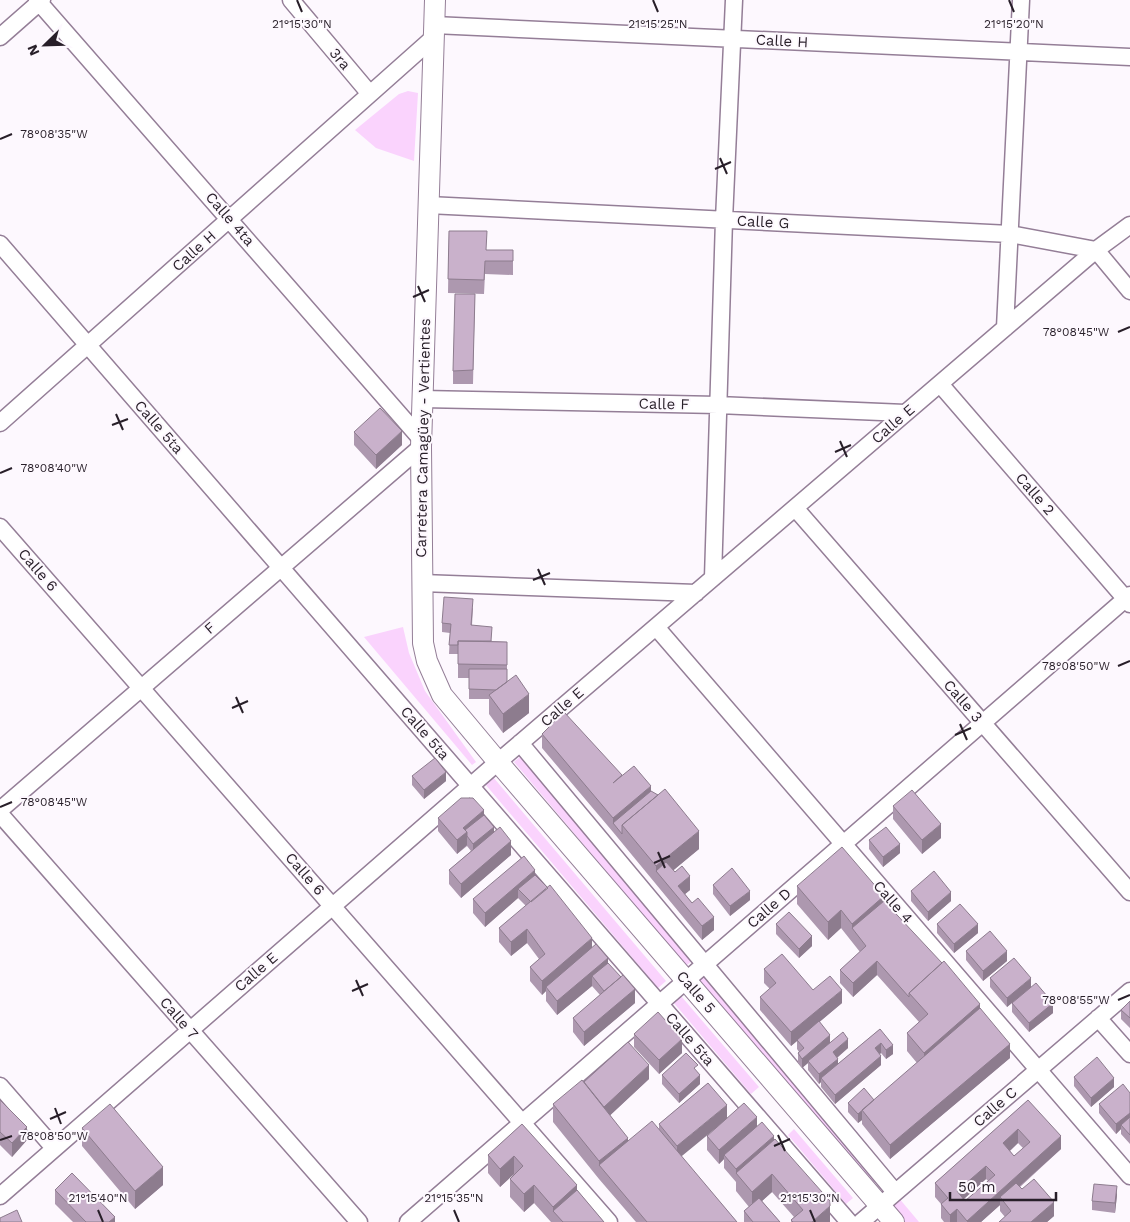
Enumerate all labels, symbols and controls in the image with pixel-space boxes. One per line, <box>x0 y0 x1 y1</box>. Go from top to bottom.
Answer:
text: 21°15'30"N <box>272 17 332 31</box>
text: 21°15'25"N <box>628 17 688 31</box>
text: 21°15'20"N <box>984 17 1044 31</box>
north arrow <box>20 20 70 70</box>
street label: Calle H <box>755 31 809 51</box>
text: N <box>24 42 42 58</box>
street label: 3ra <box>326 44 355 74</box>
text: 78°08'35"W <box>20 127 88 141</box>
street label: Calle 4ta <box>202 188 259 250</box>
street label: Calle G <box>736 212 790 232</box>
street label: Calle H <box>168 227 220 275</box>
street label: Carretera Camagüey - Vertientes <box>412 318 434 558</box>
text: 78°08'45"W <box>1043 325 1110 339</box>
street label: Calle F <box>638 395 690 413</box>
street label: Calle 5ta <box>131 396 188 458</box>
street label: Calle E <box>868 400 918 448</box>
text: 78°08'40"W <box>20 461 88 475</box>
street label: Calle 2 <box>1012 469 1058 519</box>
street label: Calle 6 <box>15 545 61 595</box>
street label: F <box>201 618 219 638</box>
text: 78°08'50"W <box>1042 659 1110 673</box>
street label: Calle 3 <box>940 676 986 726</box>
street label: Calle E <box>537 683 587 731</box>
street label: Calle 5ta <box>397 702 454 764</box>
text: 78°08'45"W <box>21 795 88 809</box>
street label: Calle 6 <box>282 849 328 899</box>
street label: Calle 4 <box>870 877 916 927</box>
street label: Calle D <box>743 884 795 932</box>
street label: Calle E <box>231 948 281 996</box>
street label: Calle 5 <box>673 967 719 1017</box>
street label: Calle 7 <box>156 993 202 1043</box>
text: 78°08'55"W <box>1042 993 1110 1007</box>
street label: Calle 5ta <box>662 1008 719 1070</box>
street label: Calle C <box>969 1083 1021 1131</box>
text: 78°08'50"W <box>20 1129 88 1143</box>
scale bar <box>950 1170 1056 1202</box>
text: 50 m <box>958 1178 995 1196</box>
text: 21°15'40"N <box>68 1191 128 1205</box>
text: 21°15'35"N <box>424 1191 484 1205</box>
text: 21°15'30"N <box>780 1191 840 1205</box>

